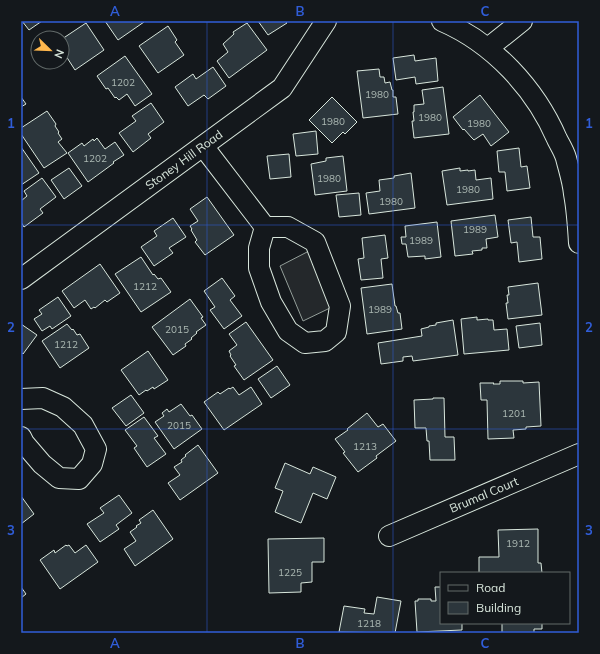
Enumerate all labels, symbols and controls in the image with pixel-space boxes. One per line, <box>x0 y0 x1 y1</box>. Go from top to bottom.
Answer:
text: A <box>110 3 120 19</box>
text: B <box>296 3 305 19</box>
text: C <box>481 3 490 19</box>
north arrow <box>30 30 70 70</box>
text: N <box>51 47 67 60</box>
house number: 1202 <box>111 76 135 89</box>
house number: 1980 <box>365 88 389 101</box>
house number: 1980 <box>418 111 442 124</box>
text: 1 <box>7 115 15 131</box>
house number: 1980 <box>321 115 345 128</box>
text: 1 <box>585 115 593 131</box>
house number: 1980 <box>467 117 491 130</box>
street label: Stoney Hill Road <box>142 127 225 193</box>
house number: 1202 <box>83 152 107 165</box>
house number: 1980 <box>317 172 341 185</box>
house number: 1980 <box>456 183 480 196</box>
house number: 1980 <box>379 195 403 208</box>
house number: 1989 <box>463 223 487 236</box>
house number: 1989 <box>409 234 433 247</box>
house number: 1212 <box>133 280 157 293</box>
house number: 1989 <box>368 303 392 316</box>
text: 2 <box>7 319 15 335</box>
text: 2 <box>585 319 593 335</box>
house number: 2015 <box>165 323 189 336</box>
house number: 1212 <box>54 338 78 351</box>
house number: 1201 <box>502 407 526 420</box>
house number: 2015 <box>167 419 191 432</box>
house number: 1213 <box>353 440 377 453</box>
street label: Brumal Court <box>447 473 521 516</box>
text: 3 <box>7 522 15 538</box>
text: 3 <box>585 522 593 538</box>
house number: 1912 <box>506 537 530 550</box>
house number: 1225 <box>278 566 302 579</box>
legend <box>440 572 570 624</box>
text: Road <box>476 580 505 595</box>
text: Building <box>476 600 521 615</box>
house number: 1218 <box>357 617 381 630</box>
text: A <box>110 635 120 651</box>
text: B <box>296 635 305 651</box>
text: C <box>481 635 490 651</box>

